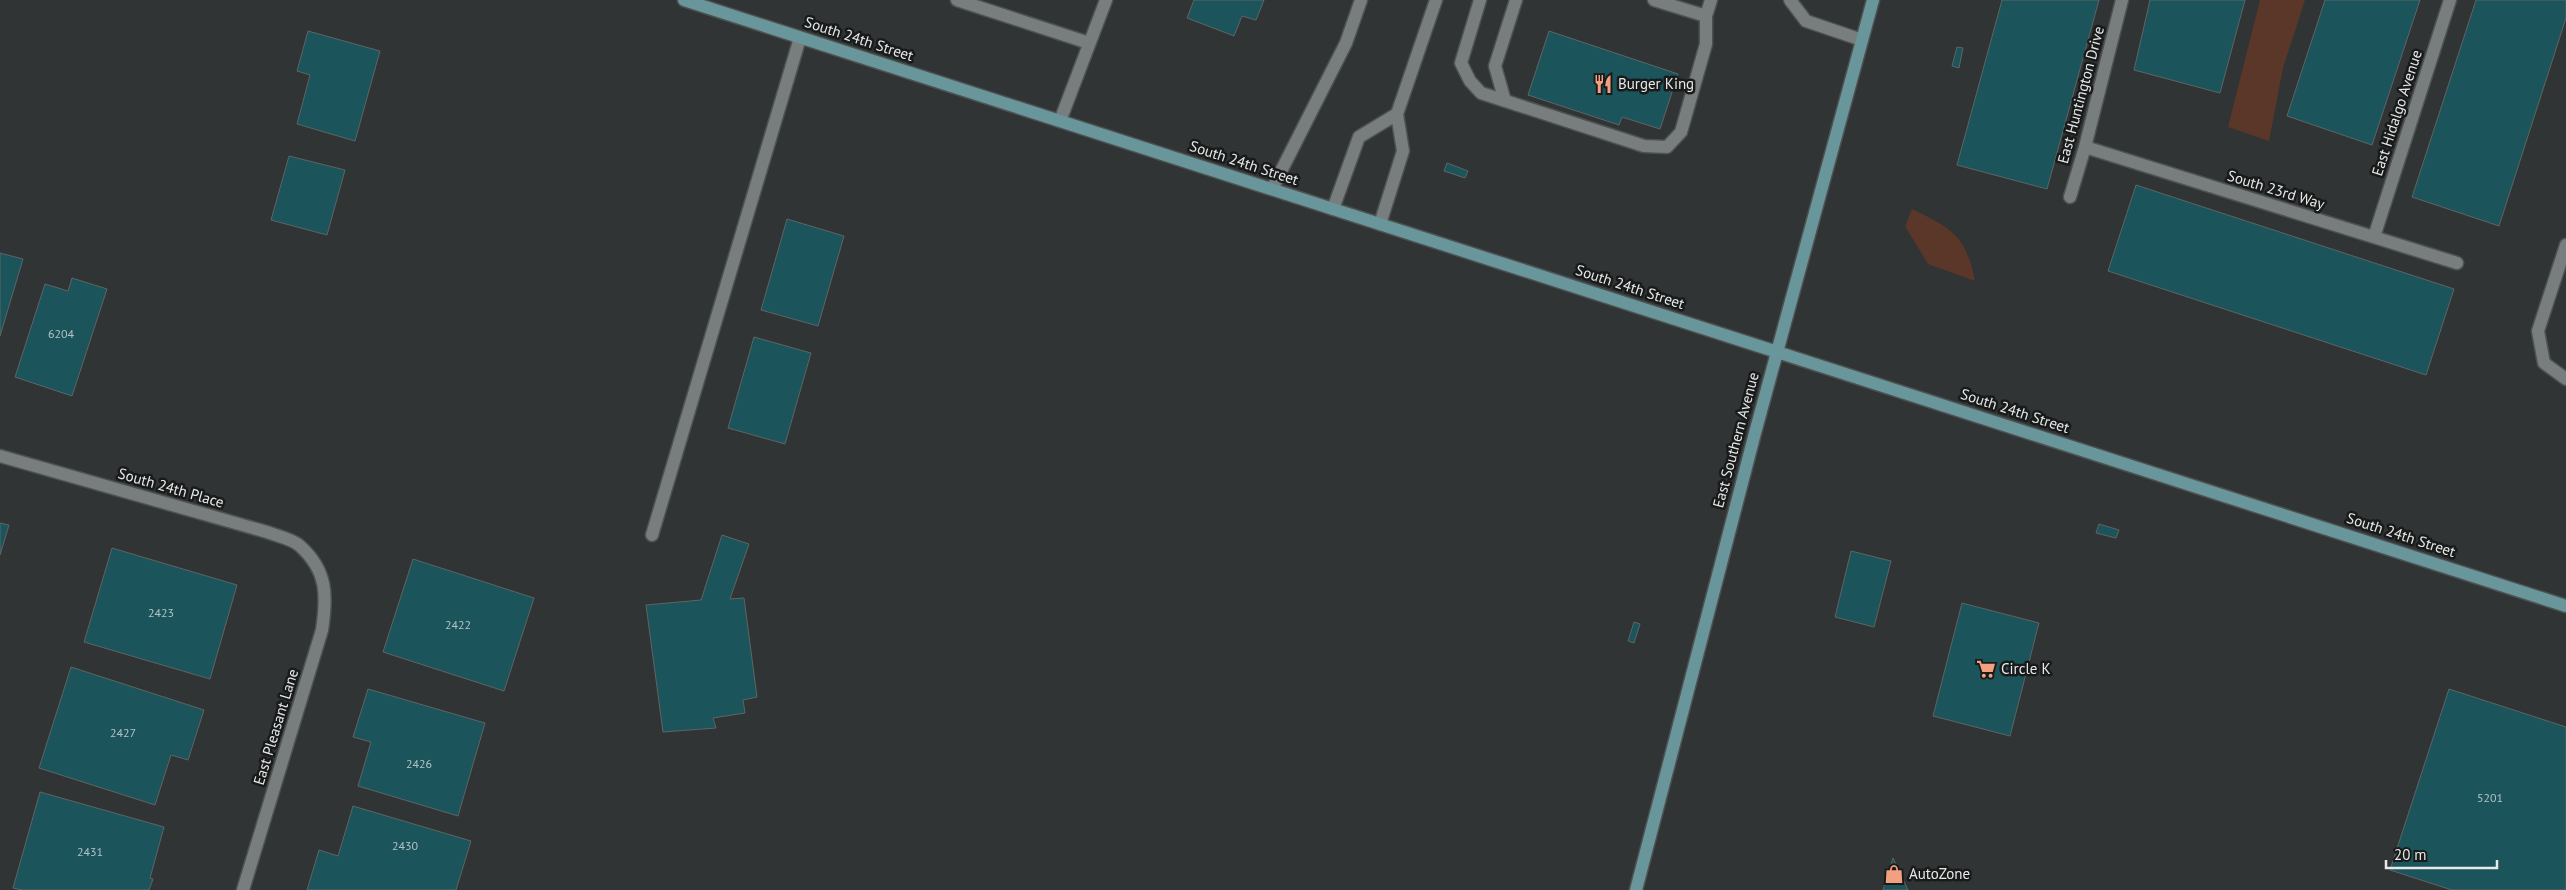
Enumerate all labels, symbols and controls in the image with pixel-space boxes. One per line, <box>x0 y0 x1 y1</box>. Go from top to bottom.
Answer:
street label: South 24th Street <box>802 12 916 65</box>
street label: East Huntington Drive <box>2053 24 2108 166</box>
street label: East Hidalgo Avenue <box>2367 47 2426 178</box>
restaurant icon: Burger King <box>1592 73 1614 95</box>
place label: Burger King <box>1618 74 1694 93</box>
street label: South 24th Street <box>1187 136 1301 189</box>
street label: South 23rd Way <box>2225 166 2327 213</box>
street label: South 24th Street <box>1573 260 1687 313</box>
house number: 6204 <box>48 326 75 341</box>
street label: East Southern Avenue <box>1708 370 1763 510</box>
street label: South 24th Street <box>1958 384 2072 437</box>
street label: South 24th Place <box>116 463 226 512</box>
street label: South 24th Street <box>2344 508 2458 561</box>
house number: 2423 <box>148 605 174 620</box>
house number: 2422 <box>445 617 471 632</box>
supermarket icon: Circle K <box>1975 658 1997 680</box>
place label: Circle K <box>2001 659 2051 678</box>
street label: East Pleasant Lane <box>249 666 302 787</box>
house number: 2427 <box>110 725 136 740</box>
house number: 2426 <box>406 756 432 771</box>
house number: 5201 <box>2477 790 2503 805</box>
house number: 2430 <box>392 838 419 853</box>
scale bar <box>2386 838 2497 870</box>
house number: 2431 <box>77 844 103 859</box>
text: 20 m <box>2394 845 2427 864</box>
shop icon: AutoZone <box>1883 863 1905 885</box>
place label: AutoZone <box>1909 864 1970 883</box>

